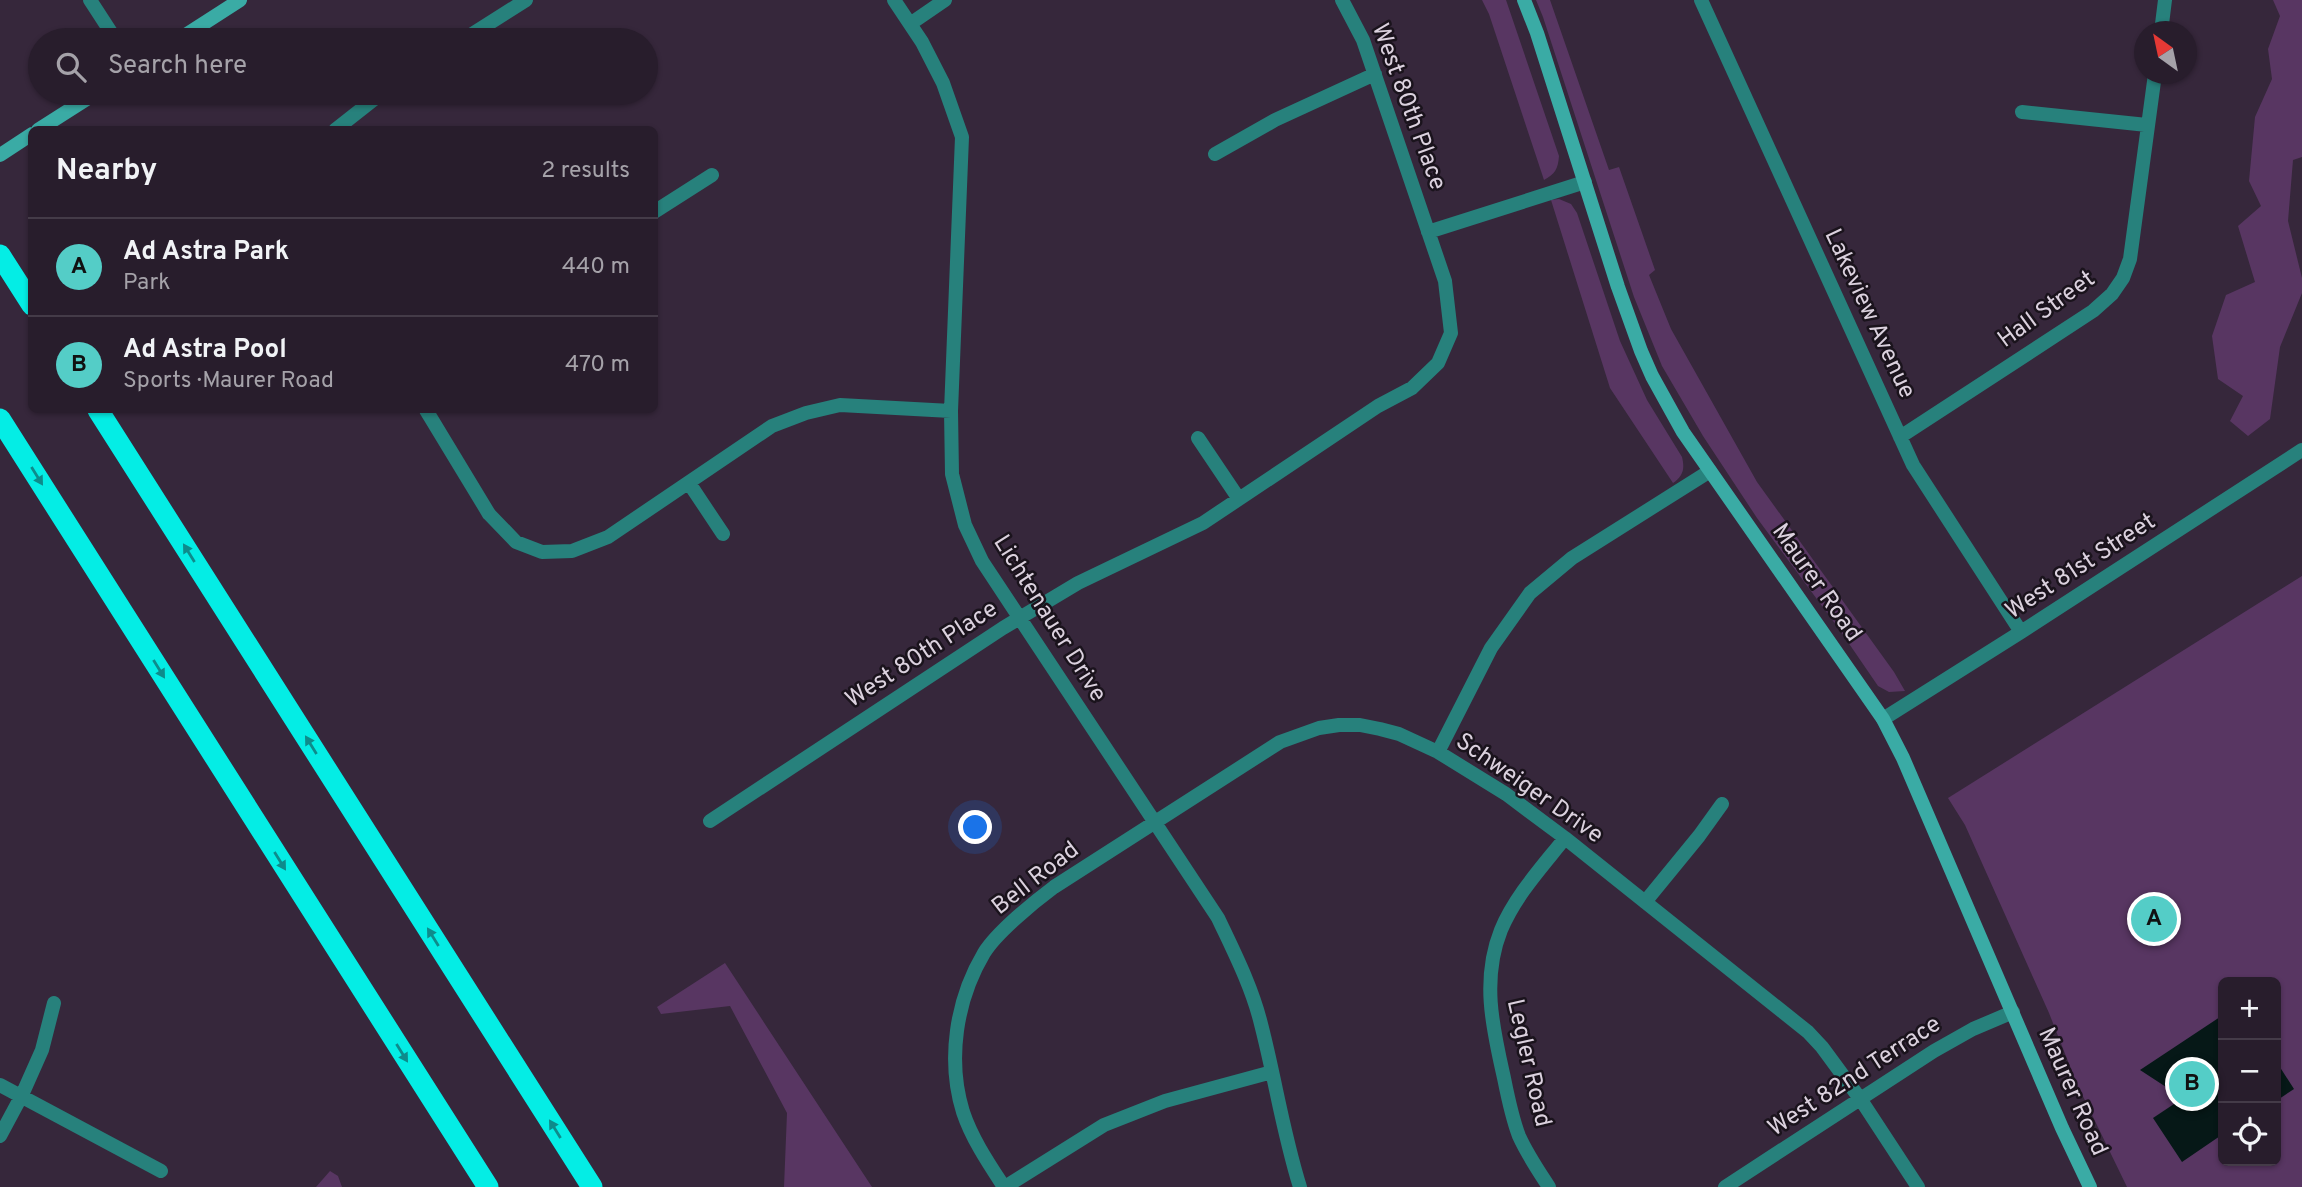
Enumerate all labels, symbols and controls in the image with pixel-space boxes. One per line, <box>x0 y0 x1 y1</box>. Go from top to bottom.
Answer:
street label: West 80th Place <box>1364 20 1452 194</box>
north arrow <box>2134 21 2197 84</box>
search box <box>28 28 658 105</box>
icon: search <box>52 48 90 86</box>
text: Search here <box>108 50 247 83</box>
text: Nearby <box>56 153 157 190</box>
text: 2 results <box>541 157 630 186</box>
street label: Lakeview Avenue <box>1817 224 1921 404</box>
text: Ad Astra Park <box>123 236 289 269</box>
text: A <box>71 253 87 282</box>
text: 440 m <box>562 253 630 282</box>
street label: Hall Street <box>1992 265 2102 355</box>
text: Park <box>123 269 170 298</box>
text: Ad Astra Pool <box>123 334 287 367</box>
text: B <box>71 351 87 380</box>
text: 470 m <box>565 351 630 380</box>
text: Sports · Maurer Road <box>123 367 334 396</box>
one-way arrow <box>30 467 43 486</box>
street label: West 81st Street <box>2000 507 2162 627</box>
street label: Maurer Road <box>1764 518 1868 648</box>
street label: Lichtenauer Drive <box>986 530 1112 708</box>
one-way arrow <box>183 544 196 563</box>
street label: West 80th Place <box>840 595 1004 715</box>
one-way arrow <box>152 659 165 678</box>
street label: Schweiger Drive <box>1449 727 1609 851</box>
one-way arrow <box>305 736 318 755</box>
your location <box>958 810 992 844</box>
street label: Bell Road <box>986 836 1086 922</box>
one-way arrow <box>274 851 287 870</box>
pin: A <box>2131 893 2177 945</box>
one-way arrow <box>427 928 440 947</box>
map controls <box>2218 977 2281 1166</box>
button: + <box>2218 977 2281 1040</box>
street label: Legler Road <box>1499 996 1557 1130</box>
street label: West 82nd Terrace <box>1763 1010 1947 1144</box>
street label: Maurer Road <box>2030 1023 2114 1161</box>
button: − <box>2218 1040 2281 1103</box>
one-way arrow <box>396 1043 409 1062</box>
pin: B <box>2169 1058 2215 1110</box>
button: locate <box>2218 1103 2281 1166</box>
one-way arrow <box>549 1120 562 1139</box>

